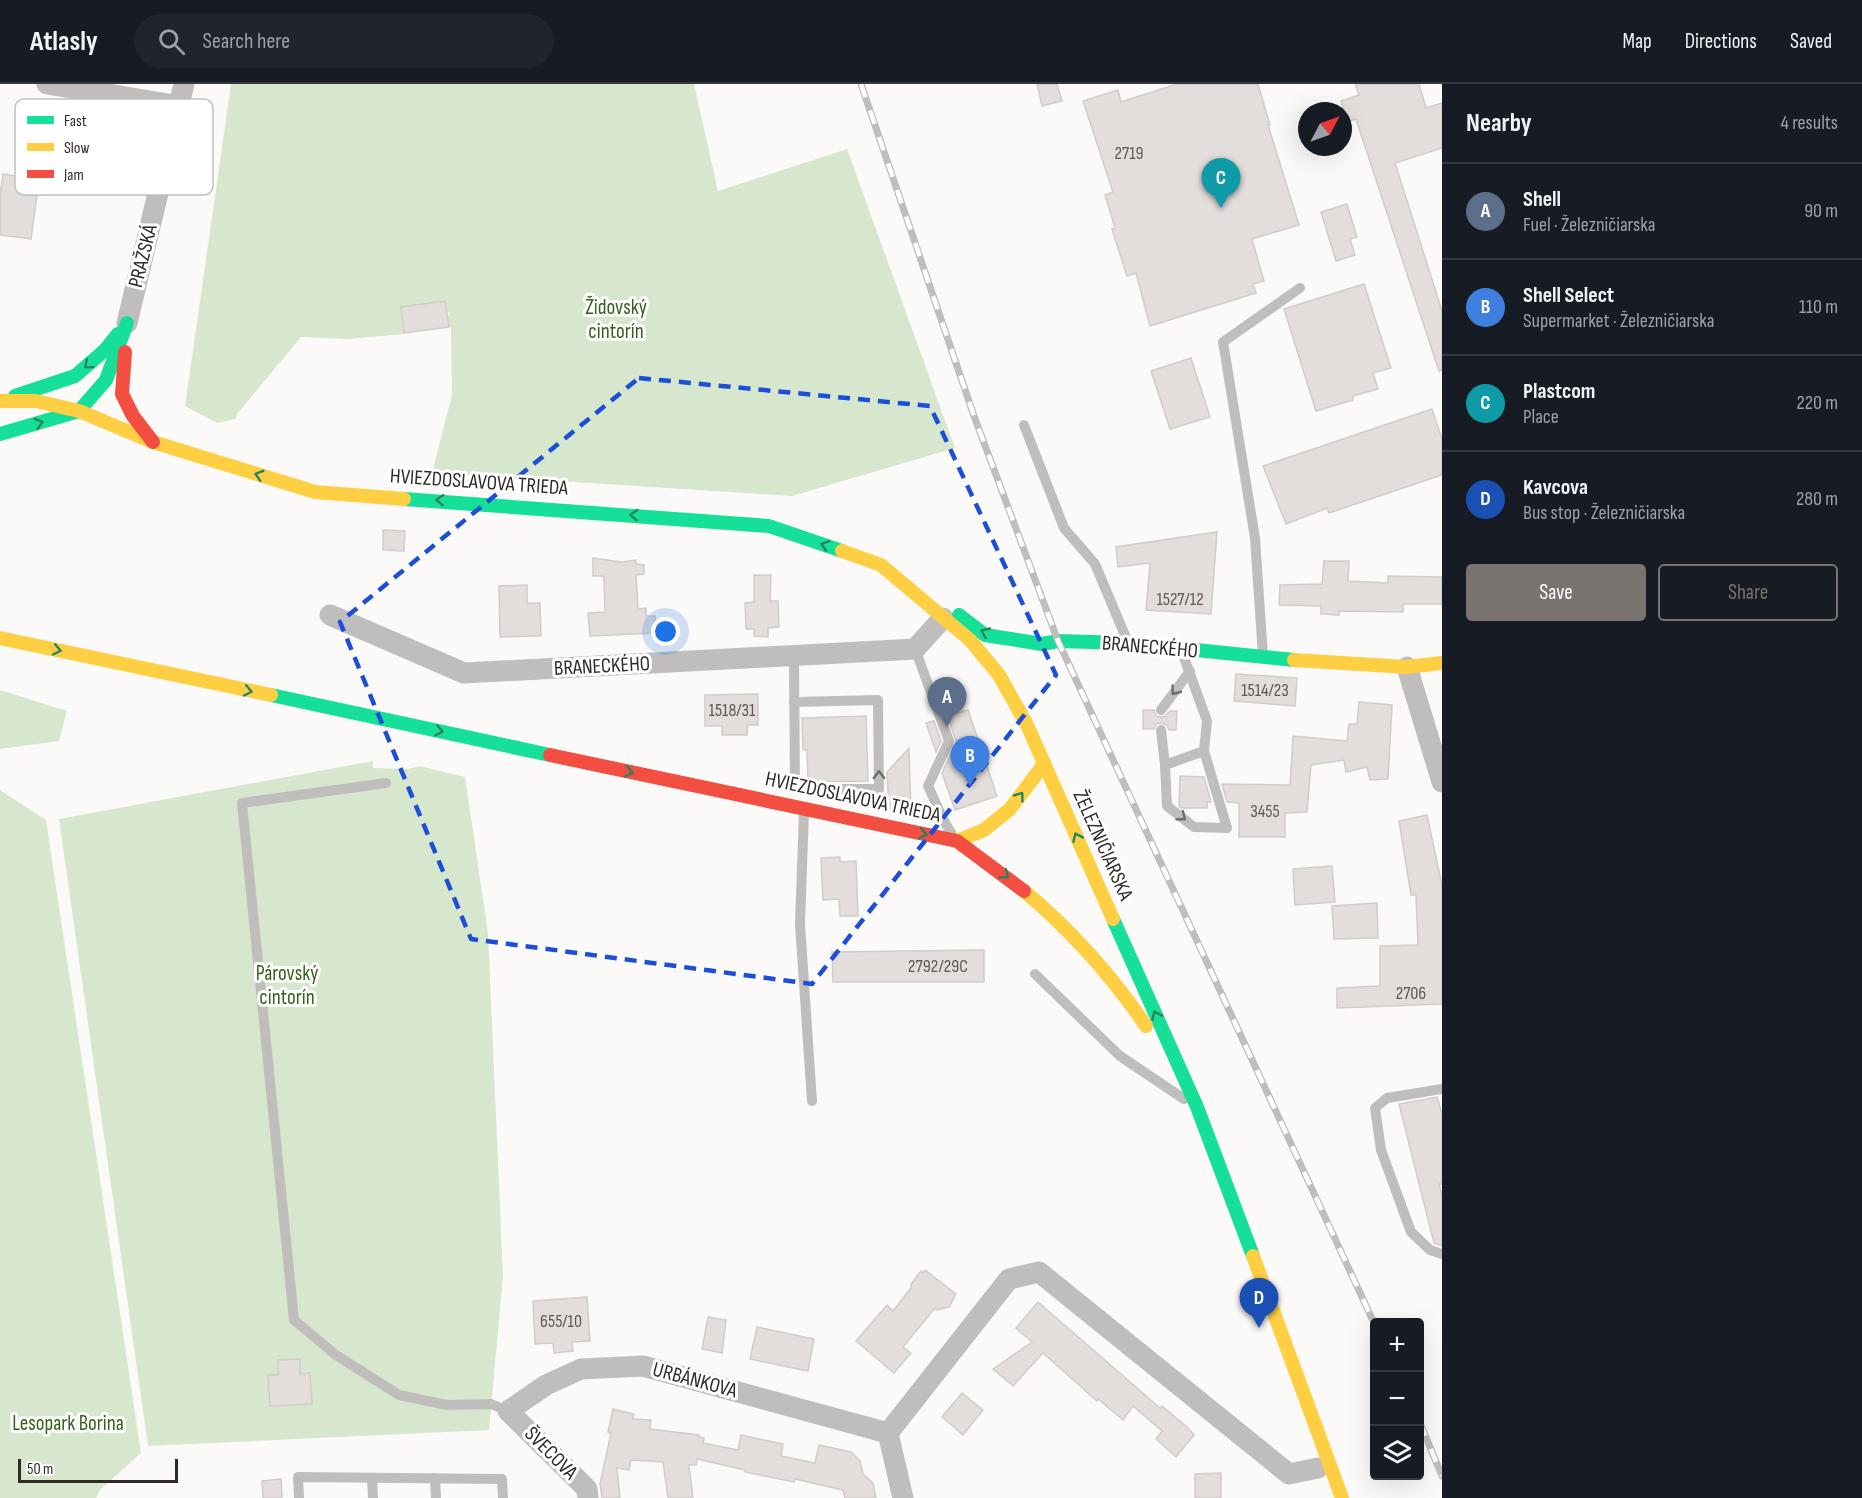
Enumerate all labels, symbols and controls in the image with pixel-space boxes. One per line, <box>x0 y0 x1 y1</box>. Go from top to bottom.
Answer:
search box <box>134 14 554 68</box>
text: Atlasly <box>30 25 98 58</box>
icon: search <box>155 25 188 58</box>
text: Search here <box>203 28 290 55</box>
text: Map <box>1622 29 1652 54</box>
text: Directions <box>1685 29 1757 54</box>
text: Saved <box>1790 29 1832 54</box>
legend <box>15 99 213 195</box>
north arrow <box>1298 102 1352 156</box>
text: Nearby <box>1466 108 1532 139</box>
text: 4 results <box>1781 111 1838 135</box>
text: Fast <box>64 112 87 131</box>
text: Slow <box>64 139 89 158</box>
house number: 2719 <box>1115 143 1144 164</box>
pin: C <box>1202 158 1240 208</box>
text: Jam <box>63 166 84 185</box>
text: Shell <box>1523 186 1561 213</box>
text: A <box>1481 199 1490 223</box>
text: 90 m <box>1804 199 1838 223</box>
text: Fuel · Železničiarska <box>1523 213 1656 237</box>
street label: PRAŽSKÁ <box>123 221 163 290</box>
text: Shell Select <box>1523 282 1614 309</box>
park label: Židovský cintorín <box>585 295 647 344</box>
text: B <box>1481 295 1490 319</box>
text: 110 m <box>1799 295 1838 319</box>
text: Supermarket · Železničiarska <box>1523 309 1715 333</box>
one-way arrow <box>84 358 95 369</box>
text: Plastcom <box>1523 378 1595 405</box>
text: C <box>1480 391 1491 415</box>
text: 220 m <box>1797 391 1838 415</box>
text: Place <box>1523 405 1559 429</box>
one-way arrow <box>33 418 44 430</box>
street label: HVIEZDOSLAVOVA TRIEDA <box>389 463 570 501</box>
one-way arrow <box>254 470 265 482</box>
text: Kavcova <box>1523 474 1588 501</box>
text: D <box>1480 487 1491 511</box>
text: 280 m <box>1796 487 1838 511</box>
one-way arrow <box>435 494 444 507</box>
text: Bus stop · Železničiarska <box>1523 501 1685 525</box>
one-way arrow <box>630 509 639 522</box>
one-way arrow <box>821 540 831 553</box>
button: Save <box>1466 564 1646 621</box>
button: Share <box>1658 564 1838 621</box>
house number: 1527/12 <box>1156 589 1204 610</box>
your location <box>651 617 680 646</box>
one-way arrow <box>980 628 991 640</box>
street label: BRANECKÉHO <box>1101 630 1199 664</box>
one-way arrow <box>52 643 62 656</box>
street label: BRANECKÉHO <box>553 651 651 681</box>
pin: A <box>928 678 966 727</box>
house number: 1514/23 <box>1241 680 1289 701</box>
one-way arrow <box>243 683 253 696</box>
one-way arrow <box>1172 684 1183 695</box>
house number: 1518/31 <box>709 700 756 721</box>
one-way arrow <box>433 724 443 737</box>
pin: B <box>950 736 990 786</box>
one-way arrow <box>624 764 634 777</box>
street label: HVIEZDOSLAVOVA TRIEDA <box>763 766 944 828</box>
one-way arrow <box>873 771 885 780</box>
street label: ŽELEZNIČIARSKA <box>1068 786 1139 905</box>
one-way arrow <box>1013 791 1024 802</box>
house number: 3455 <box>1250 801 1280 822</box>
one-way arrow <box>1175 810 1186 821</box>
one-way arrow <box>918 827 928 840</box>
one-way arrow <box>1072 833 1084 844</box>
one-way arrow <box>998 867 1009 878</box>
house number: 2792/29C <box>908 956 968 977</box>
park label: Párovský cintorín <box>256 961 318 1010</box>
house number: 2706 <box>1396 983 1426 1004</box>
one-way arrow <box>1151 1011 1163 1022</box>
pin: D <box>1240 1278 1278 1328</box>
house number: 655/10 <box>540 1311 582 1332</box>
map controls <box>1370 1318 1424 1480</box>
button: + <box>1370 1318 1424 1372</box>
street label: URBÁNKOVA <box>650 1357 741 1404</box>
button: − <box>1370 1372 1424 1426</box>
park label: Lesopark Borina <box>12 1411 124 1436</box>
street label: ŠVECOVA <box>519 1421 583 1485</box>
button: layers <box>1370 1426 1424 1480</box>
scale bar <box>18 1456 178 1484</box>
text: 50 m <box>27 1460 53 1479</box>

